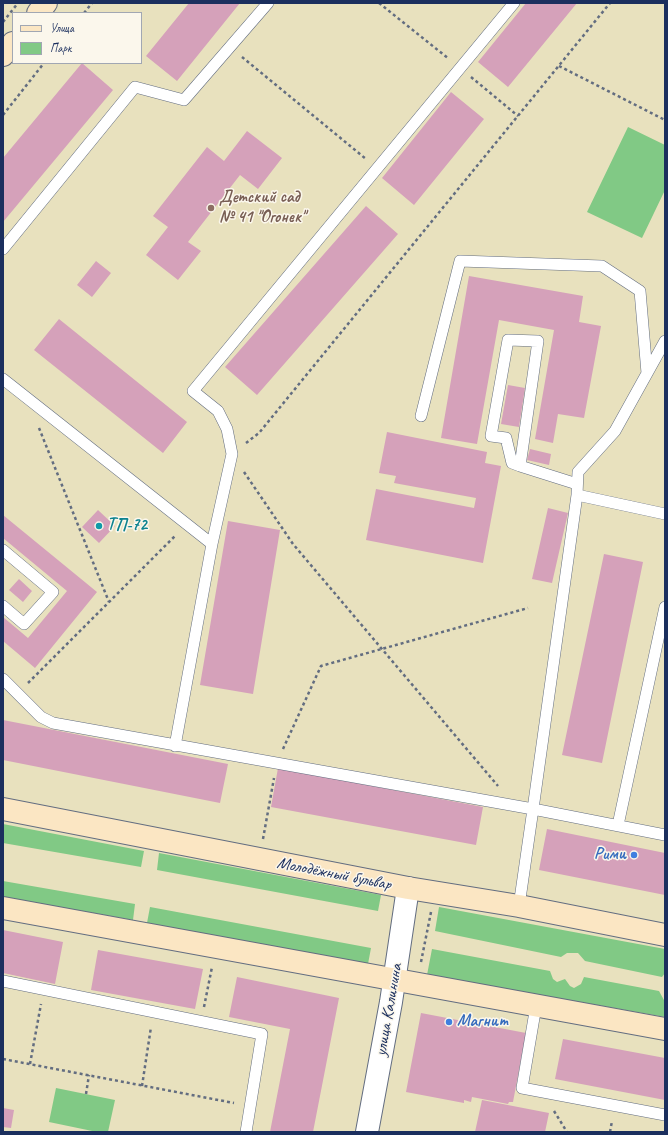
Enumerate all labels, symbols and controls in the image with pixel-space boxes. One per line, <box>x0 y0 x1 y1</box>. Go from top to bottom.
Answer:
legend <box>12 12 142 64</box>
text: Улица <box>50 20 74 36</box>
text: Парк <box>50 40 71 56</box>
place label: Детский сад № 41 "Огонек" <box>219 188 305 228</box>
marker: Детский сад № 41 "Огонек" <box>206 203 216 213</box>
place label: ТП-72 <box>107 516 147 536</box>
marker: ТП-72 <box>94 521 104 531</box>
place label: Рими <box>594 845 626 865</box>
marker: Рими <box>629 850 639 860</box>
street label: Молодёжный бульвар <box>275 853 393 895</box>
street label: улица Калинина <box>371 962 407 1058</box>
place label: Магнит <box>457 1012 508 1032</box>
marker: Магнит <box>444 1017 454 1027</box>

